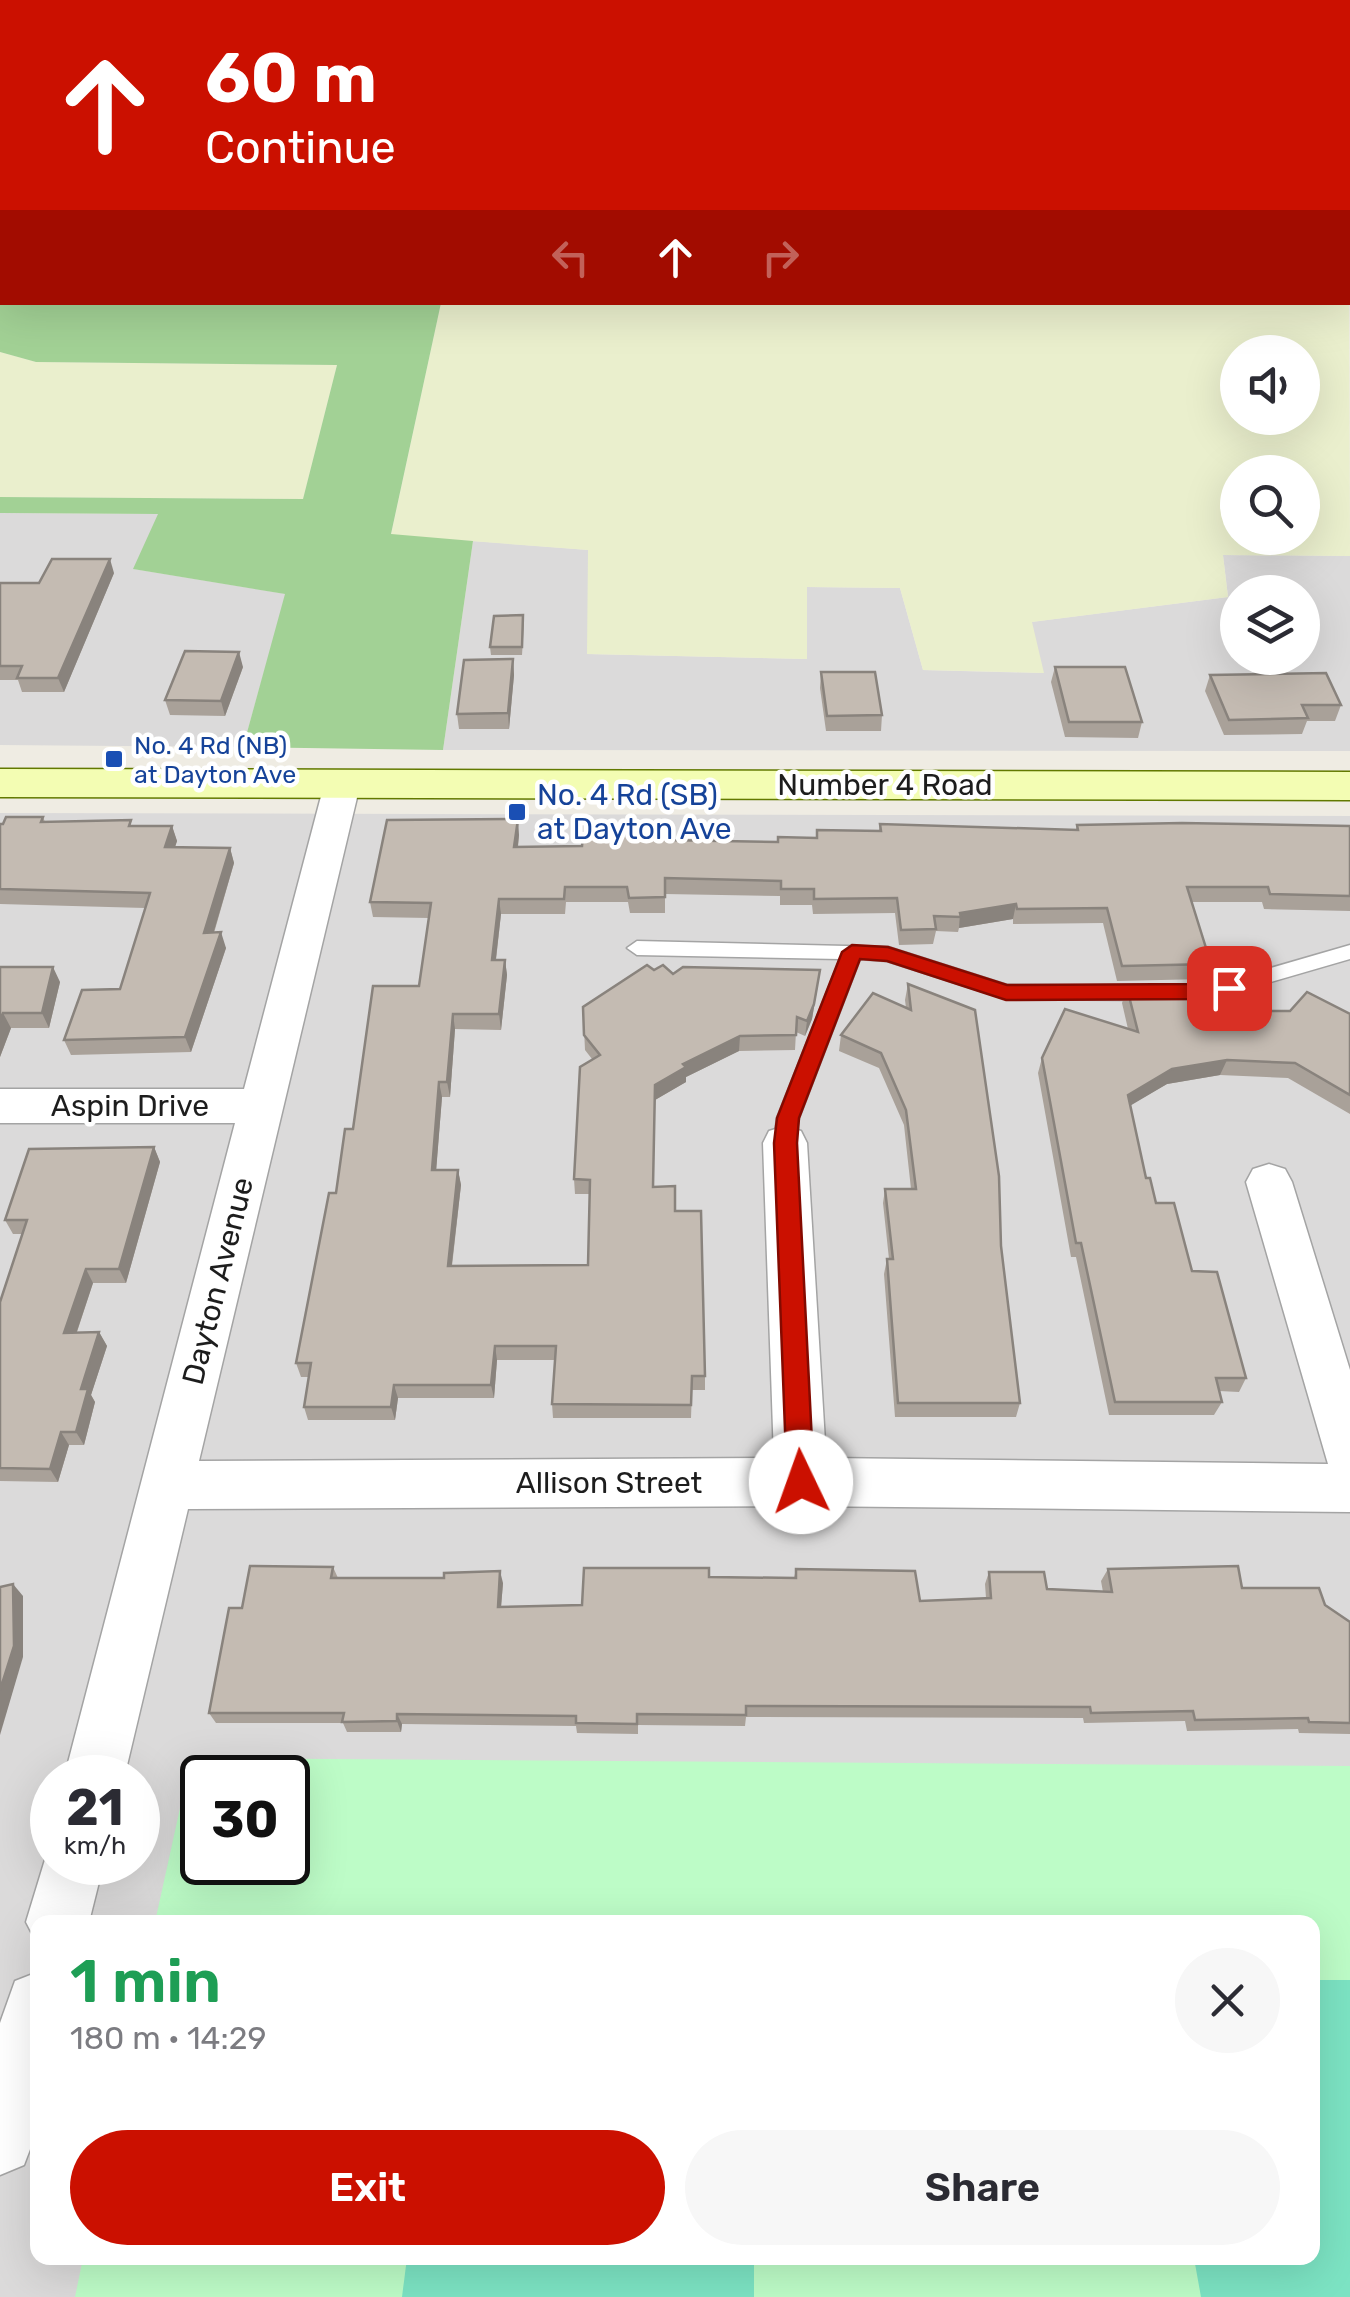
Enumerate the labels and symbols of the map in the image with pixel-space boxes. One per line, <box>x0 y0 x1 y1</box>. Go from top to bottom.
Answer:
place label: No. 4 Rd (NB) at Dayton Ave <box>134 731 296 789</box>
marker: No. 4 Rd (NB) at Dayton Ave <box>103 748 125 770</box>
street label: Number 4 Road <box>777 767 993 803</box>
place label: No. 4 Rd (SB) at Dayton Ave <box>537 777 732 847</box>
marker: No. 4 Rd (SB) at Dayton Ave <box>506 801 528 823</box>
pin <box>1187 946 1272 1031</box>
street label: Aspin Drive <box>51 1088 209 1124</box>
street label: Dayton Avenue <box>175 1174 261 1388</box>
position arrow <box>749 1430 853 1534</box>
street label: Allison Street <box>516 1465 703 1501</box>
speed limit sign: 30 <box>180 1755 310 1885</box>

